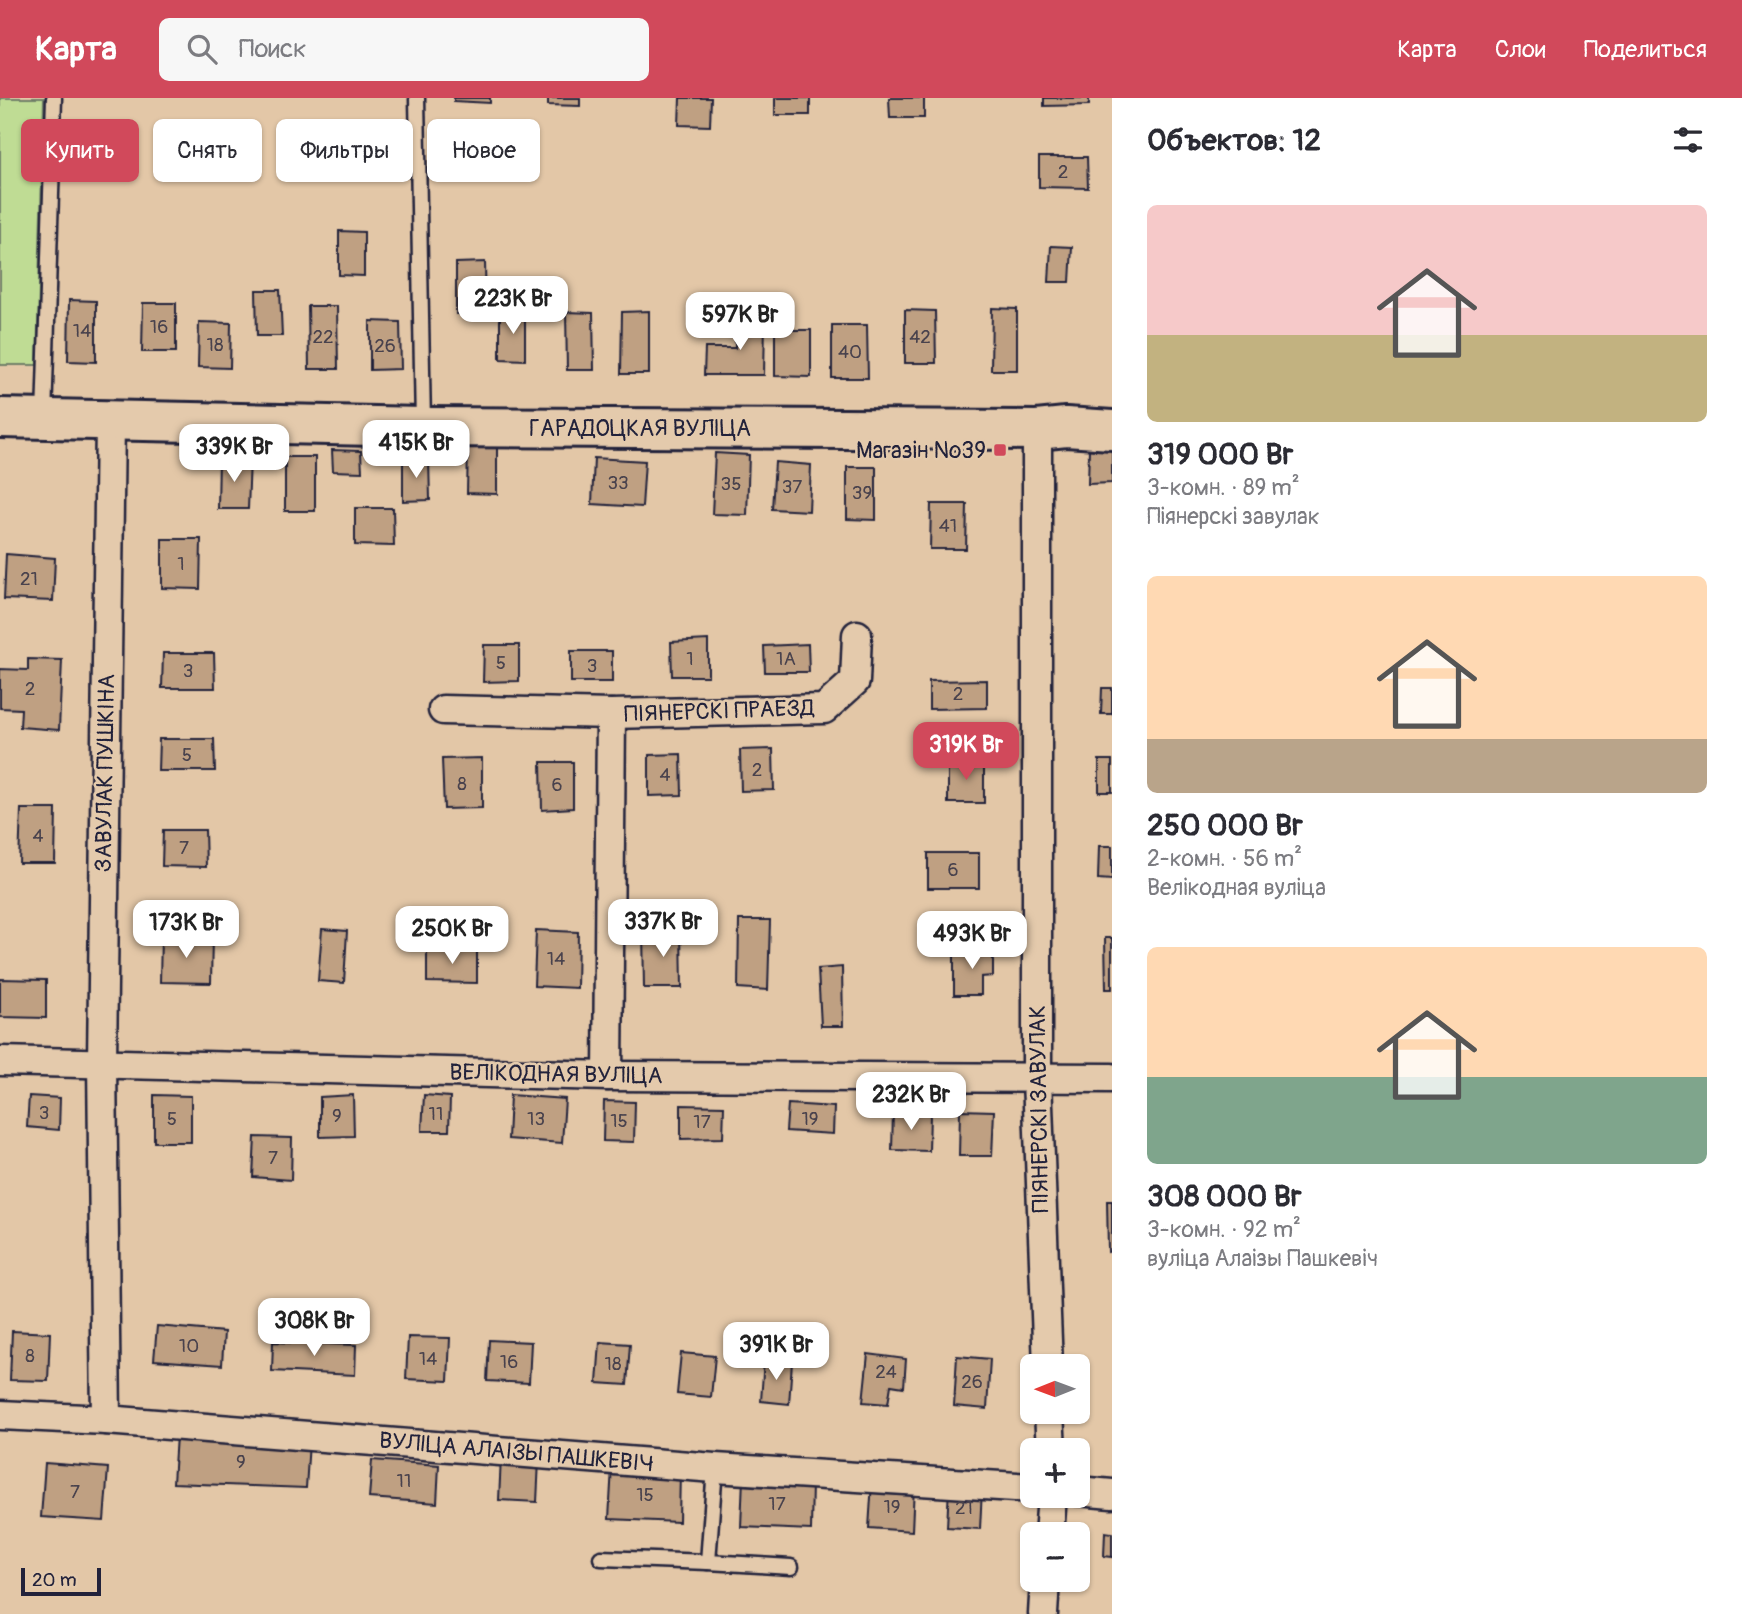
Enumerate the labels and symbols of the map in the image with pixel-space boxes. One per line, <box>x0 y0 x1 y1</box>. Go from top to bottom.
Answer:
house number: 2 <box>1058 160 1068 184</box>
pin: 223K Br <box>448 276 578 336</box>
pin: 597K Br <box>675 292 805 352</box>
house number: 16 <box>150 315 168 339</box>
house number: 14 <box>73 319 91 343</box>
house number: 22 <box>312 325 334 349</box>
house number: 42 <box>909 325 931 349</box>
house number: 18 <box>206 333 224 357</box>
house number: 26 <box>374 334 396 358</box>
house number: 40 <box>838 340 862 364</box>
street label: ГАРАДОЦКАЯ ВУЛІЦА <box>529 414 751 443</box>
pin: 415K Br <box>351 420 481 480</box>
pin: 339K Br <box>169 424 299 484</box>
place label: Магазін №39 <box>856 436 986 465</box>
marker: Магазін №39 <box>992 442 1008 458</box>
house number: 33 <box>607 471 629 495</box>
house number: 35 <box>721 472 741 496</box>
house number: 37 <box>782 475 802 499</box>
house number: 39 <box>852 481 872 505</box>
house number: 41 <box>939 514 957 538</box>
house number: 1 <box>177 552 185 576</box>
house number: 21 <box>20 567 38 591</box>
house number: 1 <box>686 647 694 671</box>
house number: 1А <box>776 647 796 671</box>
house number: 5 <box>496 651 506 675</box>
house number: 3 <box>587 654 597 678</box>
house number: 3 <box>183 659 193 683</box>
street label: ЗАВУЛАК ПУШКІНА <box>89 674 121 872</box>
house number: 2 <box>25 677 35 701</box>
house number: 2 <box>953 682 963 706</box>
street label: ПІЯНЕРСКІ ПРАЕЗД <box>623 693 816 729</box>
pin: 319K Br <box>901 722 1031 782</box>
house number: 5 <box>182 743 192 767</box>
house number: 2 <box>752 758 762 782</box>
house number: 4 <box>659 763 671 787</box>
house number: 8 <box>457 772 467 796</box>
house number: 6 <box>551 773 563 797</box>
house number: 4 <box>32 824 44 848</box>
house number: 7 <box>179 836 189 860</box>
house number: 6 <box>947 858 959 882</box>
pin: 173K Br <box>121 900 251 960</box>
pin: 337K Br <box>598 900 728 959</box>
pin: 250K Br <box>387 906 517 966</box>
pin: 493K Br <box>907 912 1037 971</box>
house number: 14 <box>547 947 565 971</box>
street label: ПІЯНЕРСКІ ЗАВУЛАК <box>1023 1005 1055 1213</box>
street label: ВЕЛІКОДНАЯ ВУЛІЦА <box>449 1058 663 1090</box>
pin: 232K Br <box>846 1072 976 1132</box>
house number: 3 <box>39 1101 49 1125</box>
house number: 11 <box>429 1102 443 1126</box>
house number: 9 <box>332 1104 342 1128</box>
house number: 5 <box>167 1107 177 1131</box>
house number: 13 <box>527 1107 545 1131</box>
house number: 19 <box>801 1107 819 1131</box>
house number: 15 <box>610 1109 628 1133</box>
house number: 17 <box>693 1110 711 1134</box>
house number: 7 <box>268 1146 278 1170</box>
pin: 308K Br <box>249 1298 379 1358</box>
pin: 391K Br <box>711 1322 841 1382</box>
house number: 10 <box>179 1334 199 1358</box>
house number: 8 <box>25 1344 35 1368</box>
house number: 14 <box>419 1347 437 1371</box>
house number: 16 <box>500 1350 518 1374</box>
house number: 18 <box>604 1352 622 1376</box>
north arrow <box>1020 1354 1090 1424</box>
house number: 24 <box>875 1360 897 1384</box>
house number: 26 <box>961 1370 983 1394</box>
street label: ВУЛІЦА АЛАІЗЫ ПАШКЕВІЧ <box>378 1426 654 1478</box>
house number: 9 <box>236 1450 246 1474</box>
house number: 11 <box>397 1469 411 1493</box>
house number: 7 <box>70 1480 80 1504</box>
house number: 15 <box>636 1483 654 1507</box>
house number: 17 <box>768 1492 786 1516</box>
house number: 19 <box>883 1495 901 1519</box>
house number: 21 <box>955 1496 973 1520</box>
scale bar <box>21 1565 102 1597</box>

